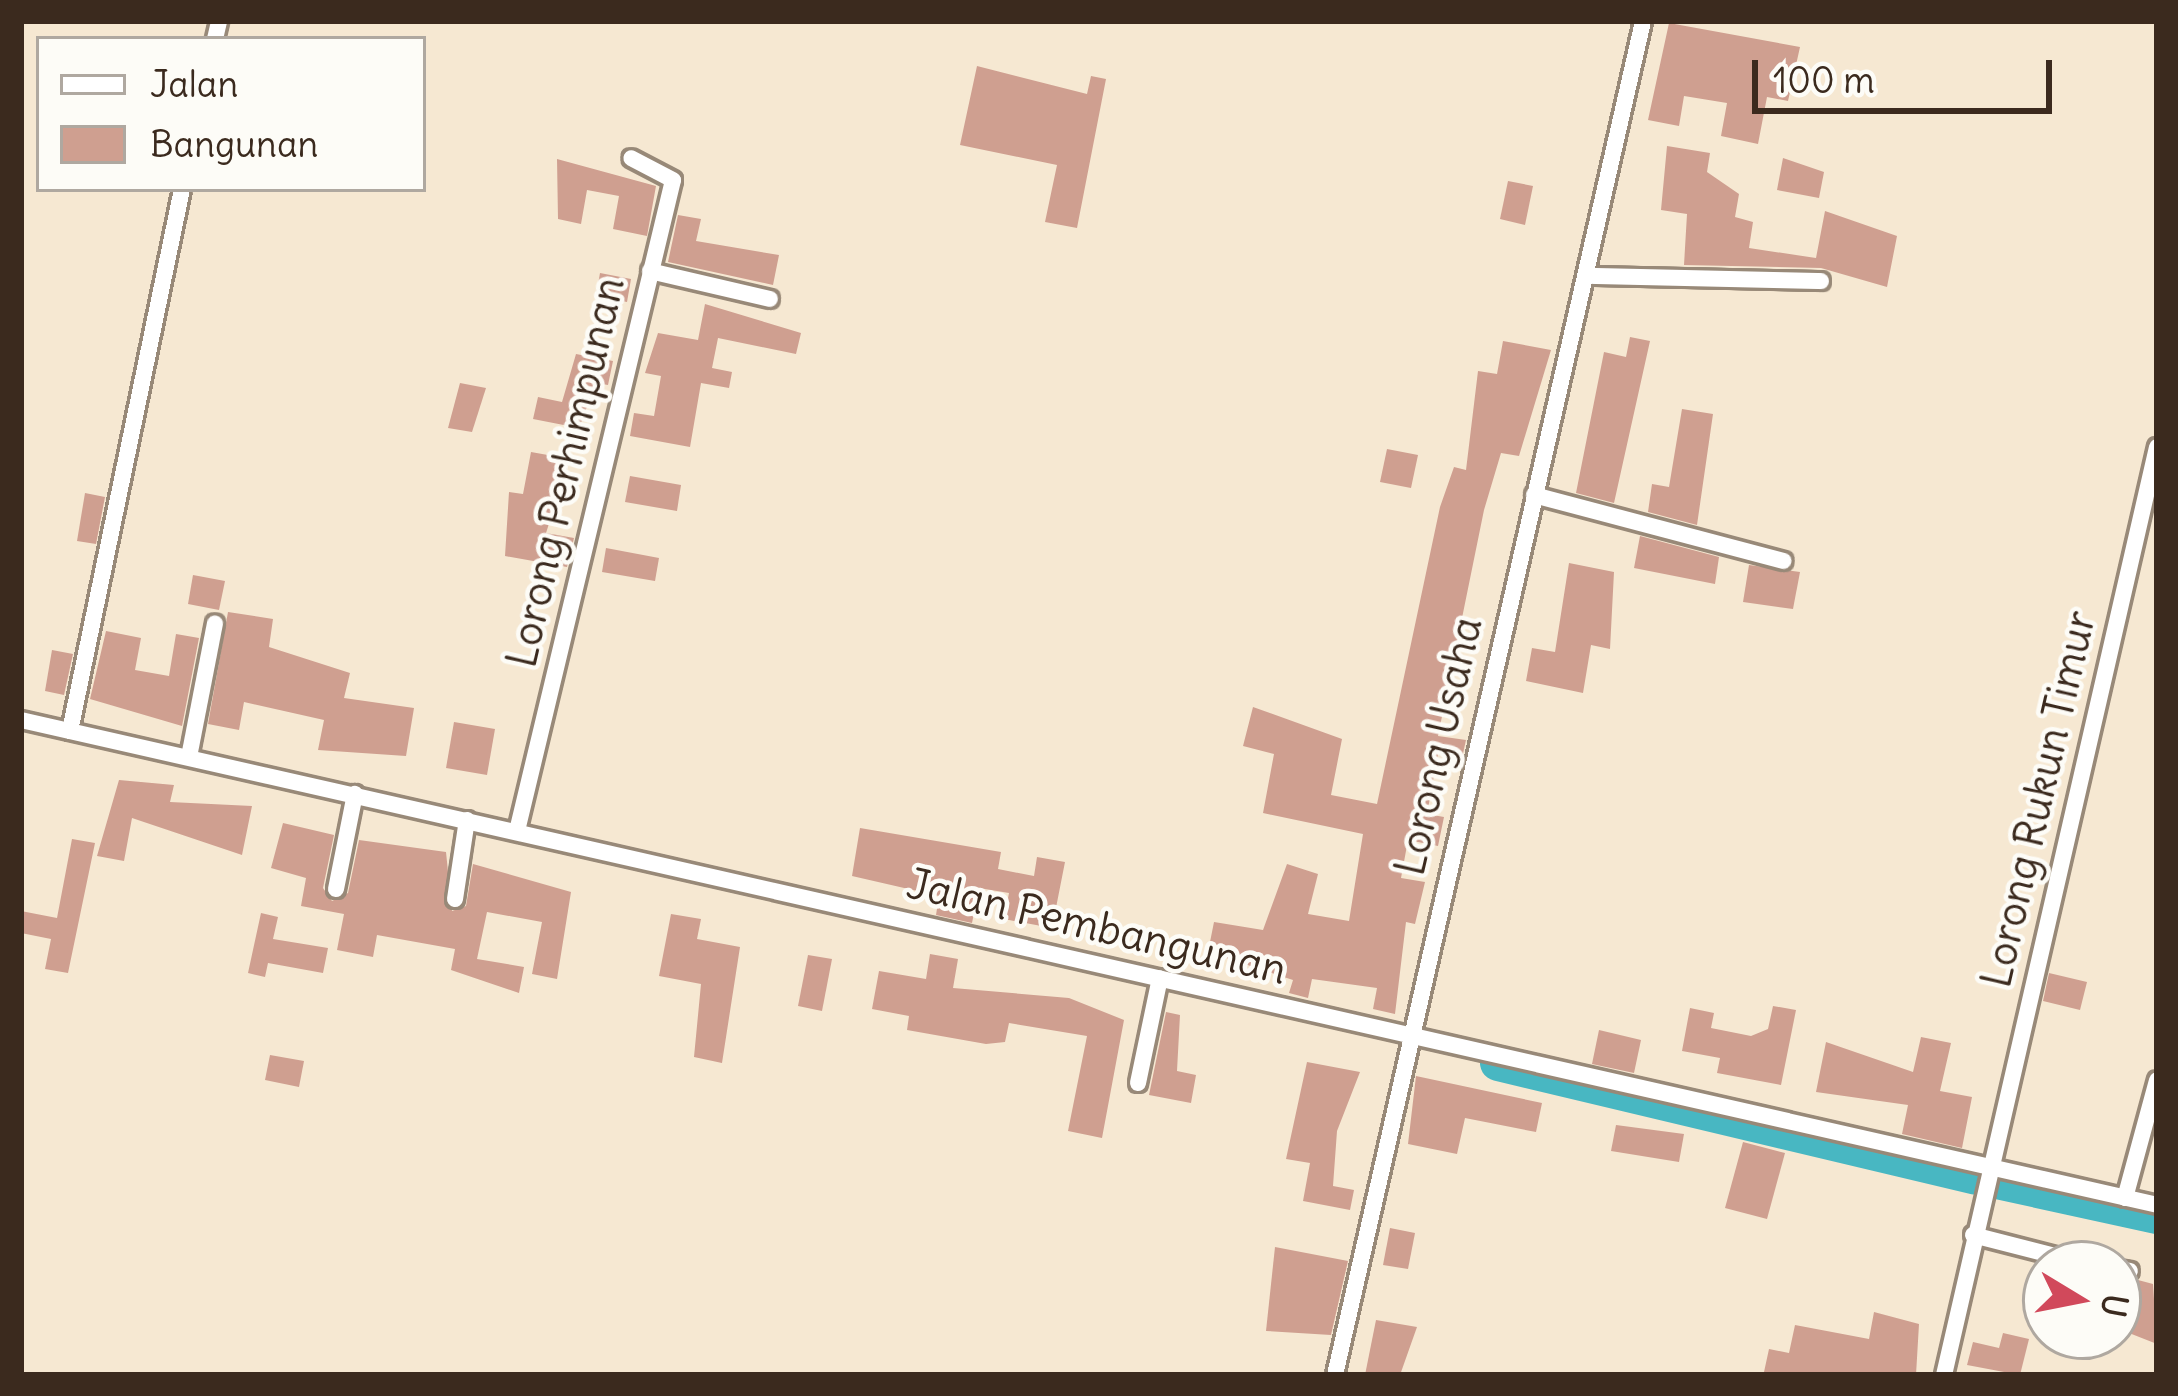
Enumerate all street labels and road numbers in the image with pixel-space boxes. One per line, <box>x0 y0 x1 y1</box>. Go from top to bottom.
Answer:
street label: Lorong Perhimpunan <box>496 272 634 672</box>
street label: Lorong Rukun Timur <box>1970 606 2106 992</box>
street label: Lorong Usaha <box>1384 612 1492 880</box>
street label: Jalan Pembangunan <box>902 858 1292 994</box>

